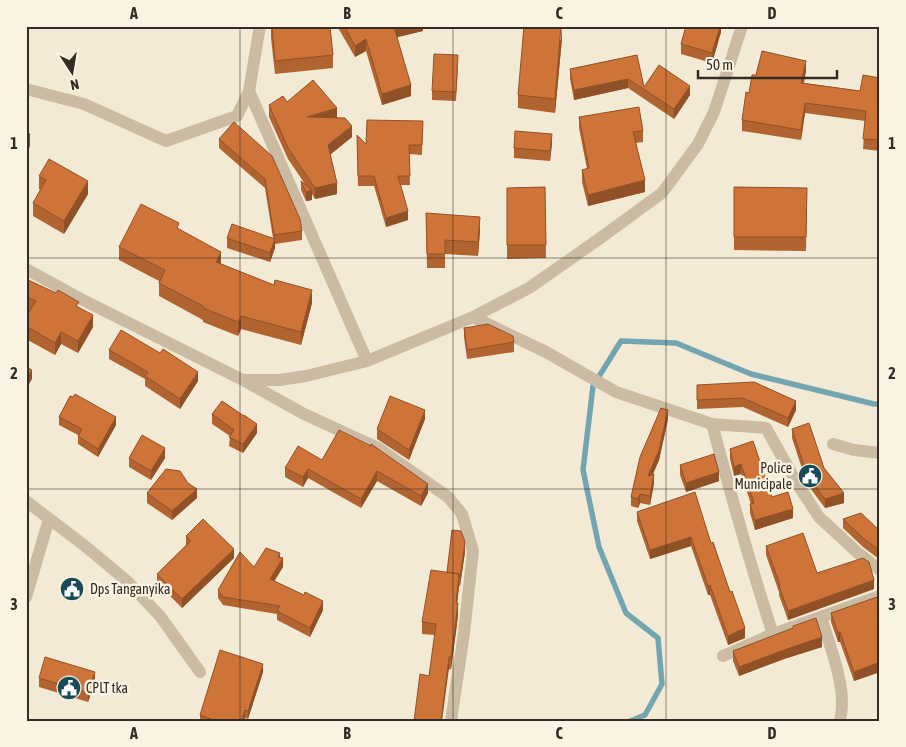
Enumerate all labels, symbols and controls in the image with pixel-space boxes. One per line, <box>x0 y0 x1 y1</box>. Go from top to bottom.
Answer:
text: A <box>129 4 138 22</box>
text: B <box>343 4 351 22</box>
text: C <box>555 4 563 22</box>
text: D <box>768 4 777 22</box>
north arrow <box>48 48 98 98</box>
scale bar <box>698 48 837 80</box>
text: 50 m <box>706 56 733 73</box>
text: N <box>69 76 80 93</box>
text: 1 <box>10 134 18 152</box>
text: 1 <box>888 134 896 152</box>
text: 2 <box>10 364 18 382</box>
text: 2 <box>888 364 896 382</box>
place label: Police Municipale <box>734 460 792 492</box>
public building icon: Police Municipale <box>797 463 823 489</box>
public building icon: Dps Tanganyika <box>59 576 85 602</box>
place label: Dps Tanganyika <box>90 581 171 597</box>
text: 3 <box>10 595 18 613</box>
text: 3 <box>888 595 896 613</box>
public building icon: CPLT tka <box>56 675 82 701</box>
place label: CPLT tka <box>86 680 128 696</box>
text: A <box>129 724 138 742</box>
text: B <box>343 724 351 742</box>
text: C <box>555 724 563 742</box>
text: D <box>768 724 777 742</box>

